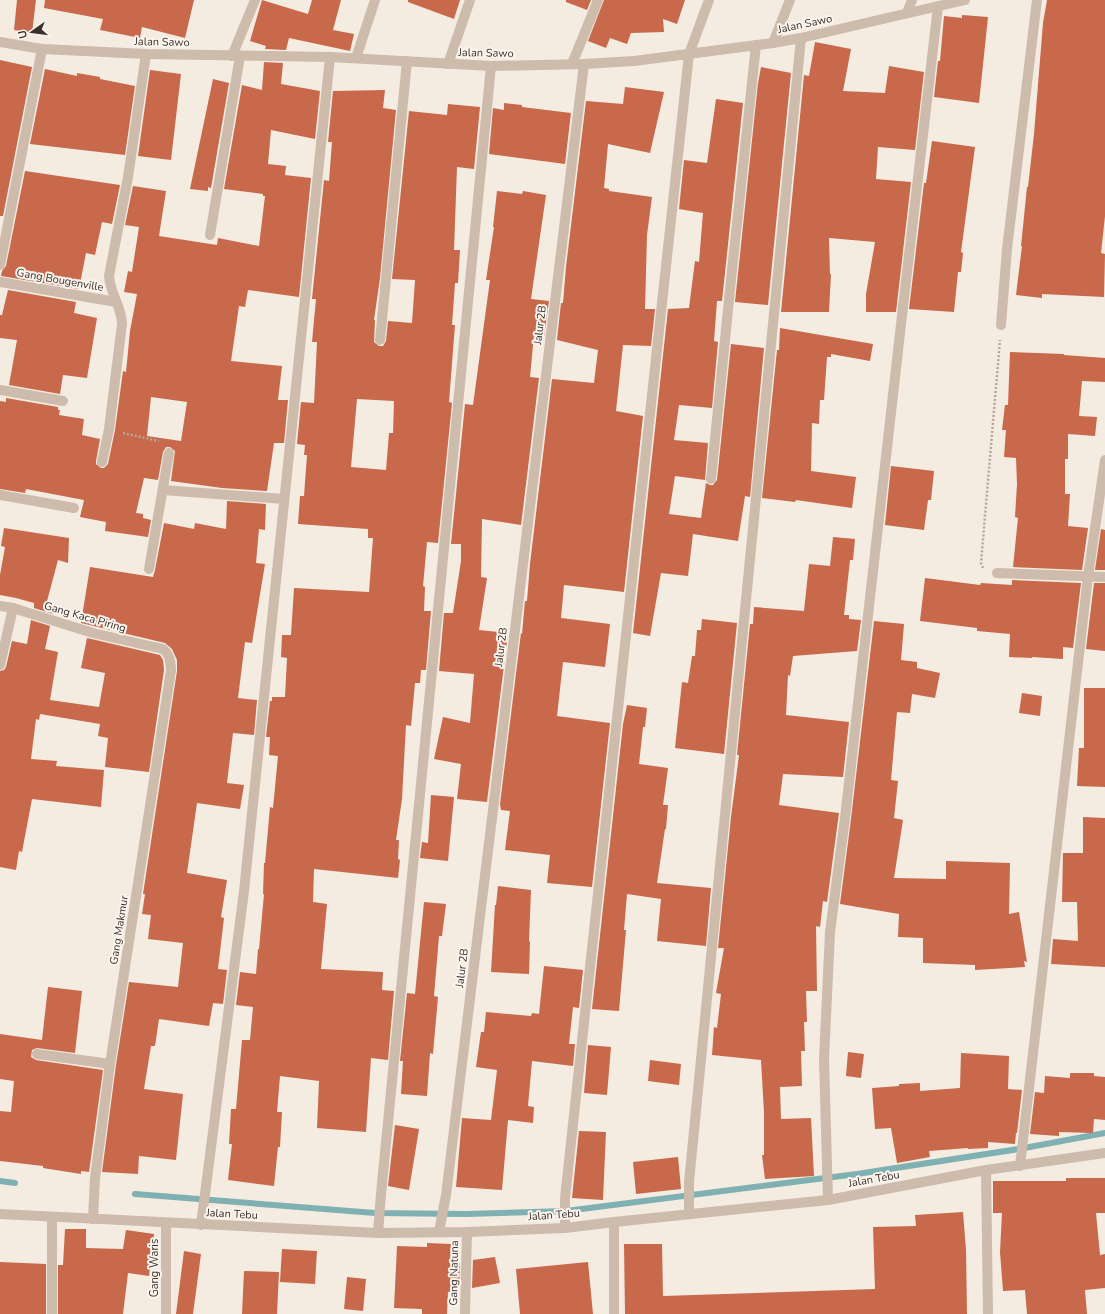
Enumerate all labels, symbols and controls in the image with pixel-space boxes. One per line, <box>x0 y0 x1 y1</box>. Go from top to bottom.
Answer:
street label: Jalan Sawo <box>775 11 834 37</box>
north arrow <box>12 12 52 52</box>
text: U <box>15 29 31 40</box>
street label: Jalan Sawo <box>133 34 190 50</box>
street label: Jalan Sawo <box>457 45 514 61</box>
street label: Gang Bougenville <box>15 265 105 295</box>
street label: Jalur 2B <box>530 304 550 347</box>
street label: Gang Kaca Piring <box>42 598 128 636</box>
street label: Jalur 2B <box>491 626 511 669</box>
street label: Gang Makmur <box>106 894 132 966</box>
street label: Jalur 2B <box>452 947 472 990</box>
street label: Jalan Tebu <box>846 1167 901 1191</box>
street label: Jalan Tebu <box>205 1205 258 1223</box>
street label: Jalan Tebu <box>527 1206 580 1224</box>
street label: Gang Waris <box>147 1239 162 1297</box>
street label: Gang Natuna <box>446 1240 462 1306</box>

